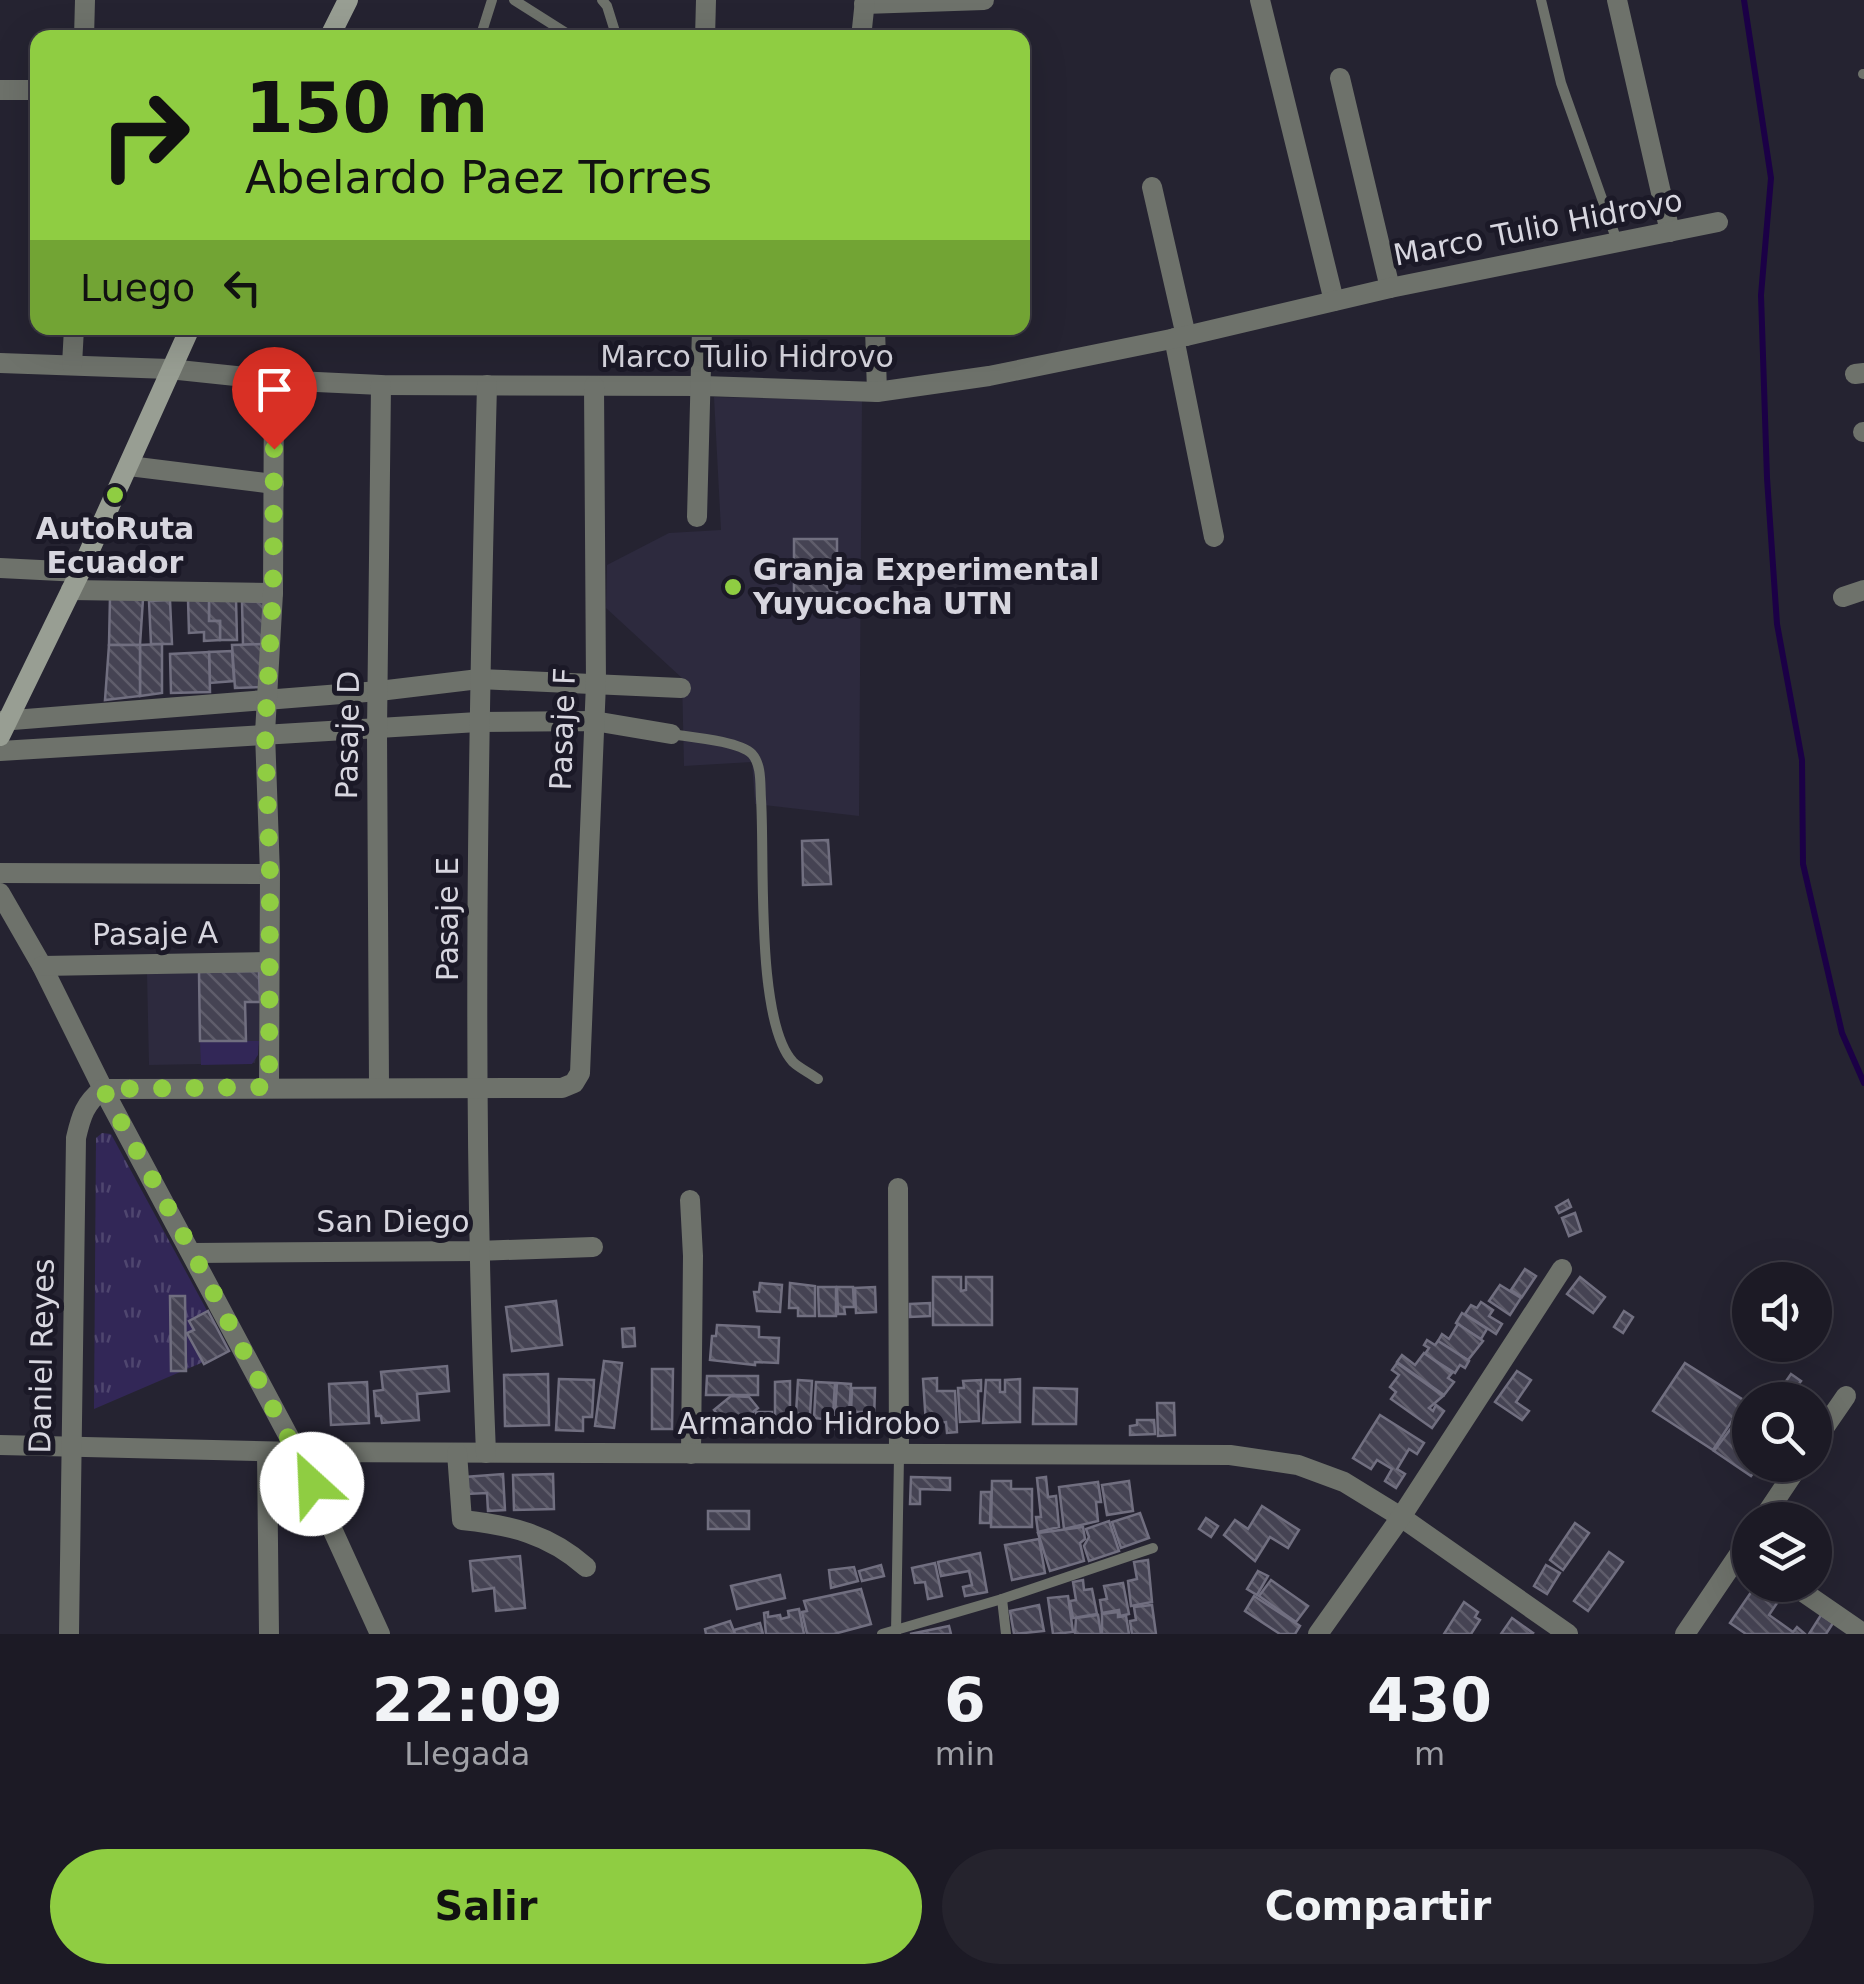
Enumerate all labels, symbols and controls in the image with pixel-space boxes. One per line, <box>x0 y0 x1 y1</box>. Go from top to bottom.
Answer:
text: 150 m <box>245 67 488 149</box>
icon: right <box>80 70 210 200</box>
text: Abelardo Paez Torres <box>245 151 712 204</box>
street label: Marco Tulio Hidrovo <box>1390 182 1685 273</box>
icon: left <box>215 260 270 315</box>
text: Luego <box>80 266 195 310</box>
street label: Marco Tulio Hidrovo <box>600 339 894 374</box>
pin <box>232 347 317 450</box>
icon: arrive <box>247 362 302 417</box>
marker: AutoRuta Ecuador <box>104 484 126 506</box>
place label: AutoRuta Ecuador <box>36 511 194 580</box>
place label: Granja Experimental Yuyucocha UTN <box>752 552 1100 621</box>
marker: Granja Experimental Yuyucocha UTN <box>722 576 744 598</box>
street label: Pasaje F <box>543 667 582 791</box>
street label: Pasaje D <box>329 670 366 800</box>
street label: Pasaje E <box>430 857 465 981</box>
street label: Pasaje A <box>92 915 219 952</box>
street label: San Diego <box>316 1204 470 1239</box>
street label: Daniel Reyes <box>22 1258 61 1454</box>
map controls <box>1732 1262 1832 1602</box>
button: sound <box>1732 1262 1832 1362</box>
button: search <box>1732 1382 1832 1482</box>
street label: Armando Hidrobo <box>677 1406 941 1441</box>
position arrow <box>260 1432 364 1536</box>
button: layers <box>1732 1502 1832 1602</box>
text: 22:09 <box>372 1665 563 1735</box>
text: 6 <box>944 1665 986 1735</box>
text: 430 <box>1367 1665 1492 1735</box>
text: Llegada <box>404 1735 530 1773</box>
text: min <box>935 1735 995 1773</box>
text: m <box>1414 1735 1445 1773</box>
button: Salir <box>50 1849 922 1964</box>
button: Compartir <box>942 1849 1814 1964</box>

